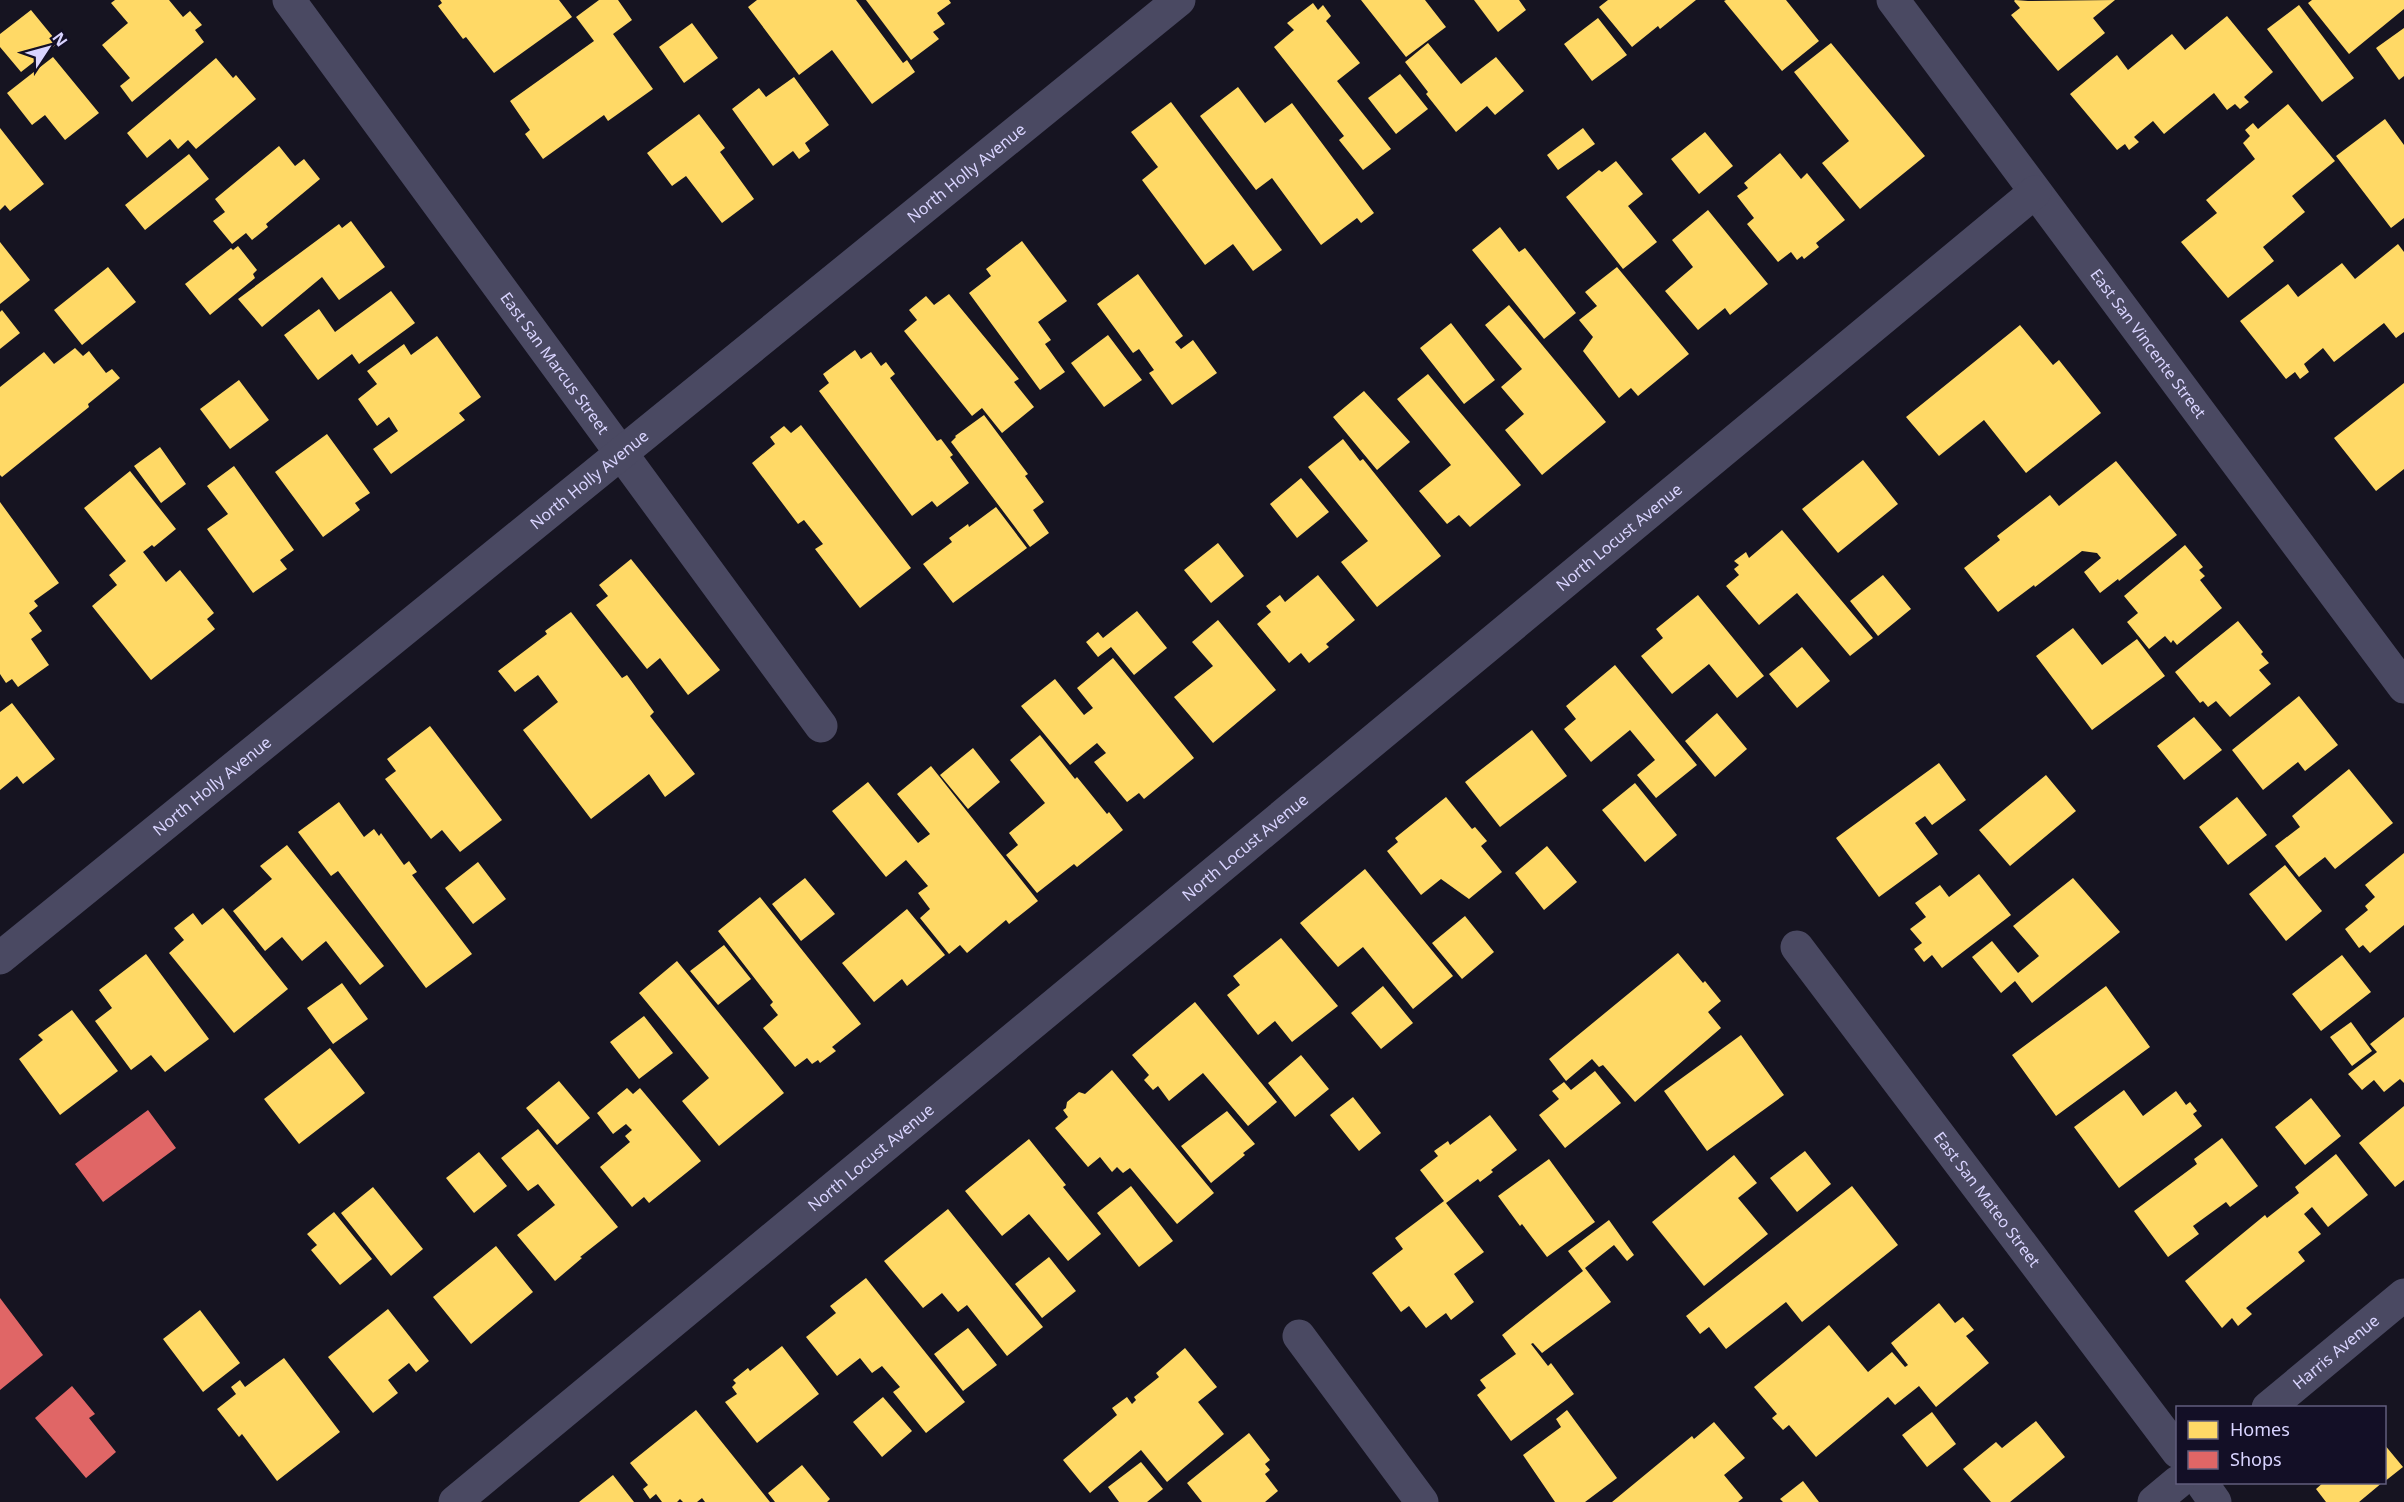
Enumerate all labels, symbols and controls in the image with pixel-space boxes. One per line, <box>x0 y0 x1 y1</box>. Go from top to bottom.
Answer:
north arrow <box>18 18 78 78</box>
text: N <box>47 27 73 51</box>
street label: North Holly Avenue <box>902 118 1030 228</box>
street label: East San Vincente Street <box>2086 264 2212 423</box>
street label: East San Marcus Street <box>495 287 615 439</box>
street label: North Holly Avenue <box>525 425 653 534</box>
street label: North Locust Avenue <box>1551 478 1687 596</box>
street label: North Holly Avenue <box>148 731 276 841</box>
street label: North Locust Avenue <box>1177 788 1313 906</box>
street label: North Locust Avenue <box>803 1099 938 1216</box>
street label: East San Mateo Street <box>1929 1127 2046 1272</box>
street label: Harris Avenue <box>2288 1309 2384 1394</box>
legend <box>2176 1406 2386 1484</box>
text: Homes <box>2230 1417 2290 1441</box>
text: Shops <box>2230 1447 2282 1471</box>

